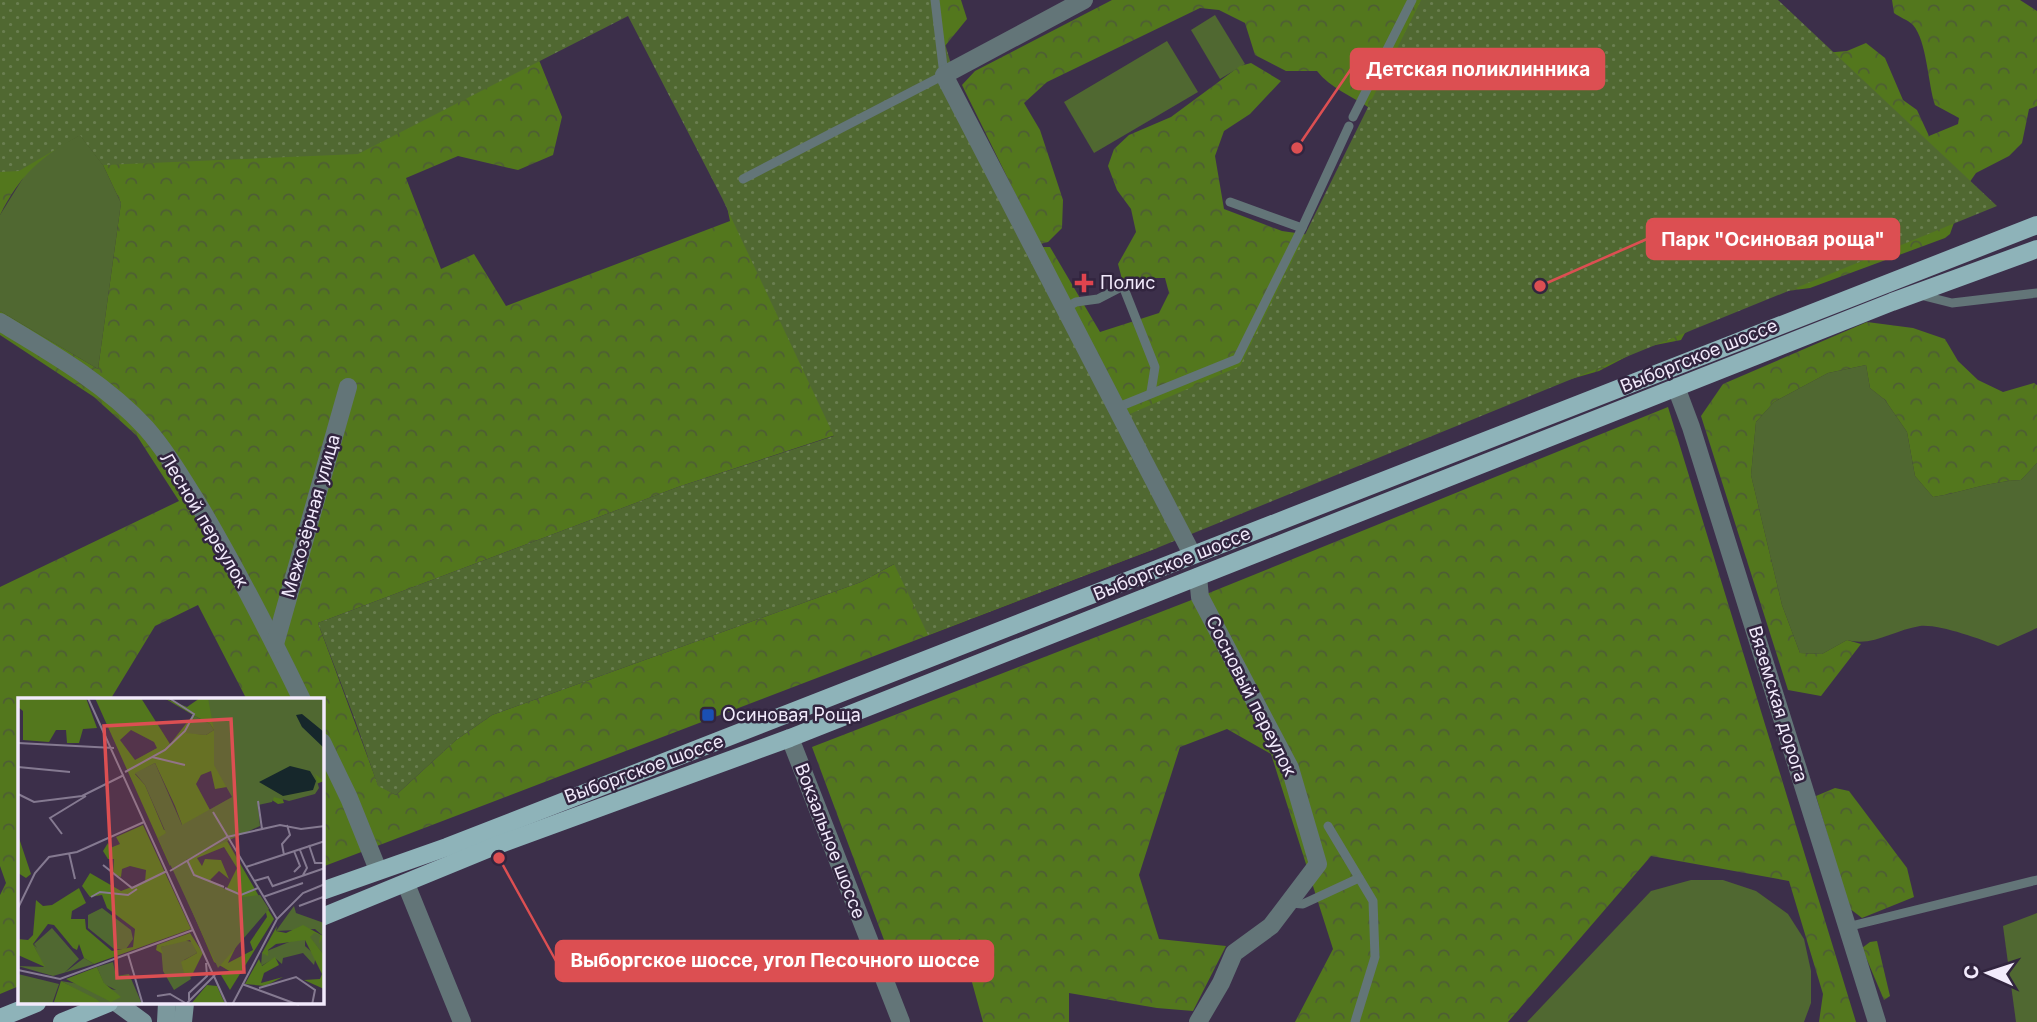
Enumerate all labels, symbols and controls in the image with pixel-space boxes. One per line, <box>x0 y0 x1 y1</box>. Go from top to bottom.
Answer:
callout: Детская поликлинника <box>1351 49 1604 89</box>
text: Детская поликлинника <box>1366 58 1590 81</box>
callout: Парк "Осиновая роща" <box>1647 219 1899 259</box>
text: Парк "Осиновая роща" <box>1661 228 1885 251</box>
place label: Полис <box>1100 272 1155 293</box>
marker: Полис <box>1074 273 1094 293</box>
street label: Выборгское шоссе <box>1617 314 1780 397</box>
street label: Межозёрная улица <box>277 432 344 600</box>
street label: Лесной переулок <box>156 448 253 591</box>
street label: Выборгское шоссе <box>1090 522 1253 605</box>
street label: Сосновый переулок <box>1202 612 1301 780</box>
street label: Вяземская дорога <box>1745 623 1812 784</box>
inset map <box>18 698 324 1004</box>
place label: Осиновая Роща <box>722 704 861 725</box>
marker: Осиновая Роща <box>700 707 716 723</box>
street label: Выборгское шоссе <box>561 730 726 807</box>
street label: Вокзальное шоссе <box>791 760 870 922</box>
north arrow <box>1953 938 2023 1008</box>
callout: Выборгское шоссе, угол Песочного шоссе <box>556 941 993 981</box>
text: Выборгское шоссе, угол Песочного шоссе <box>570 949 980 972</box>
text: С <box>1960 965 1983 980</box>

